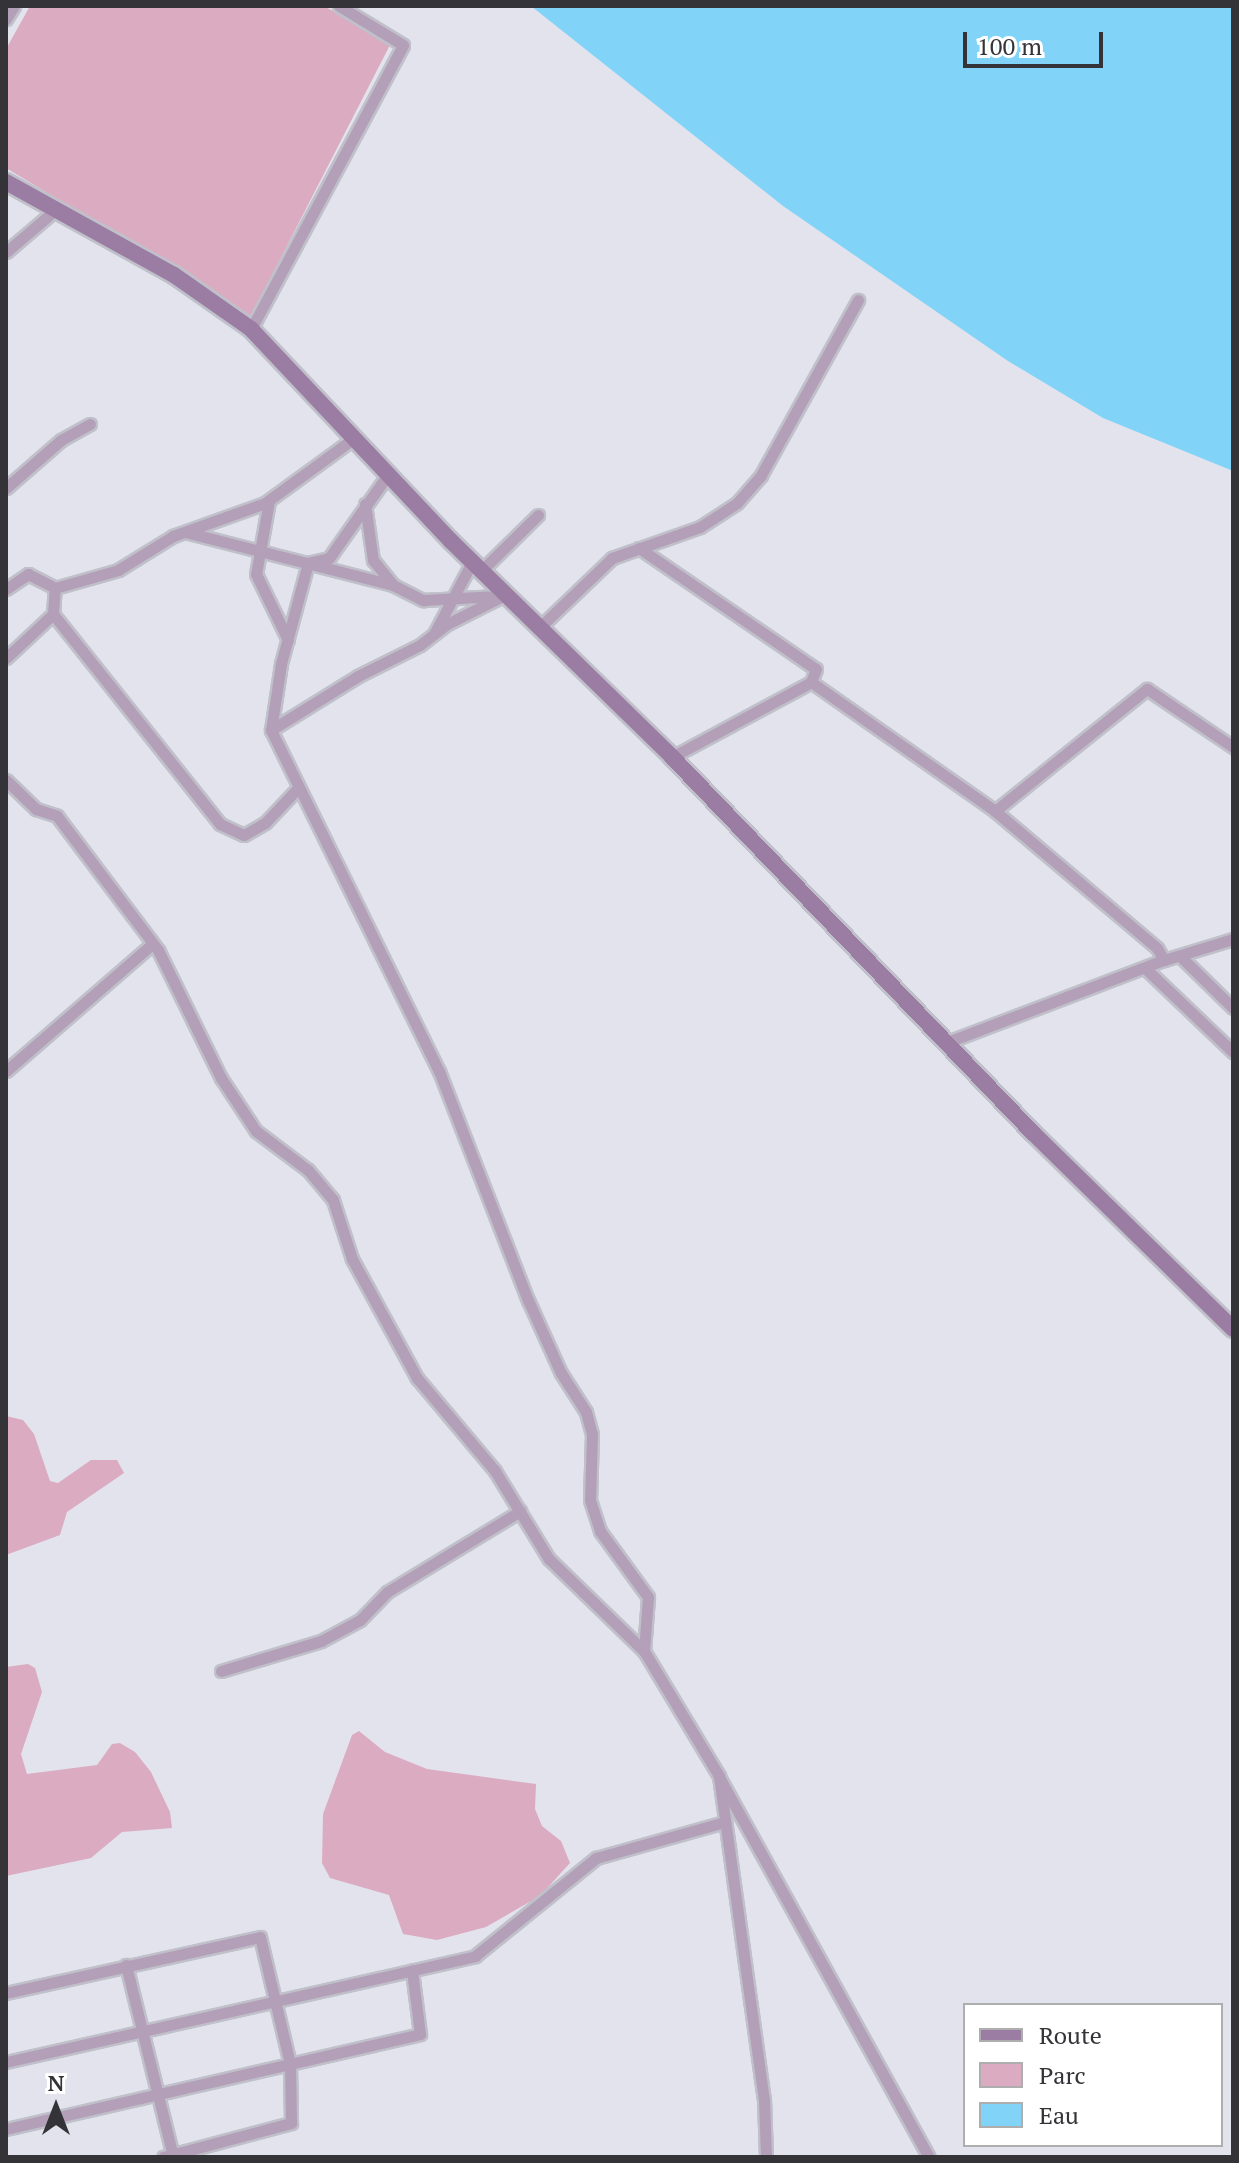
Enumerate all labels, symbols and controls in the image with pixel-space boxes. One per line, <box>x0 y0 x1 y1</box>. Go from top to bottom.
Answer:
scale bar <box>967 16 1107 66</box>
text: 100 m <box>977 30 1042 62</box>
legend <box>963 2003 1223 2147</box>
text: Route <box>1039 2019 1102 2051</box>
text: Parc <box>1039 2059 1086 2091</box>
north arrow <box>16 2067 96 2147</box>
text: N <box>48 2068 64 2097</box>
text: Eau <box>1039 2099 1079 2131</box>

